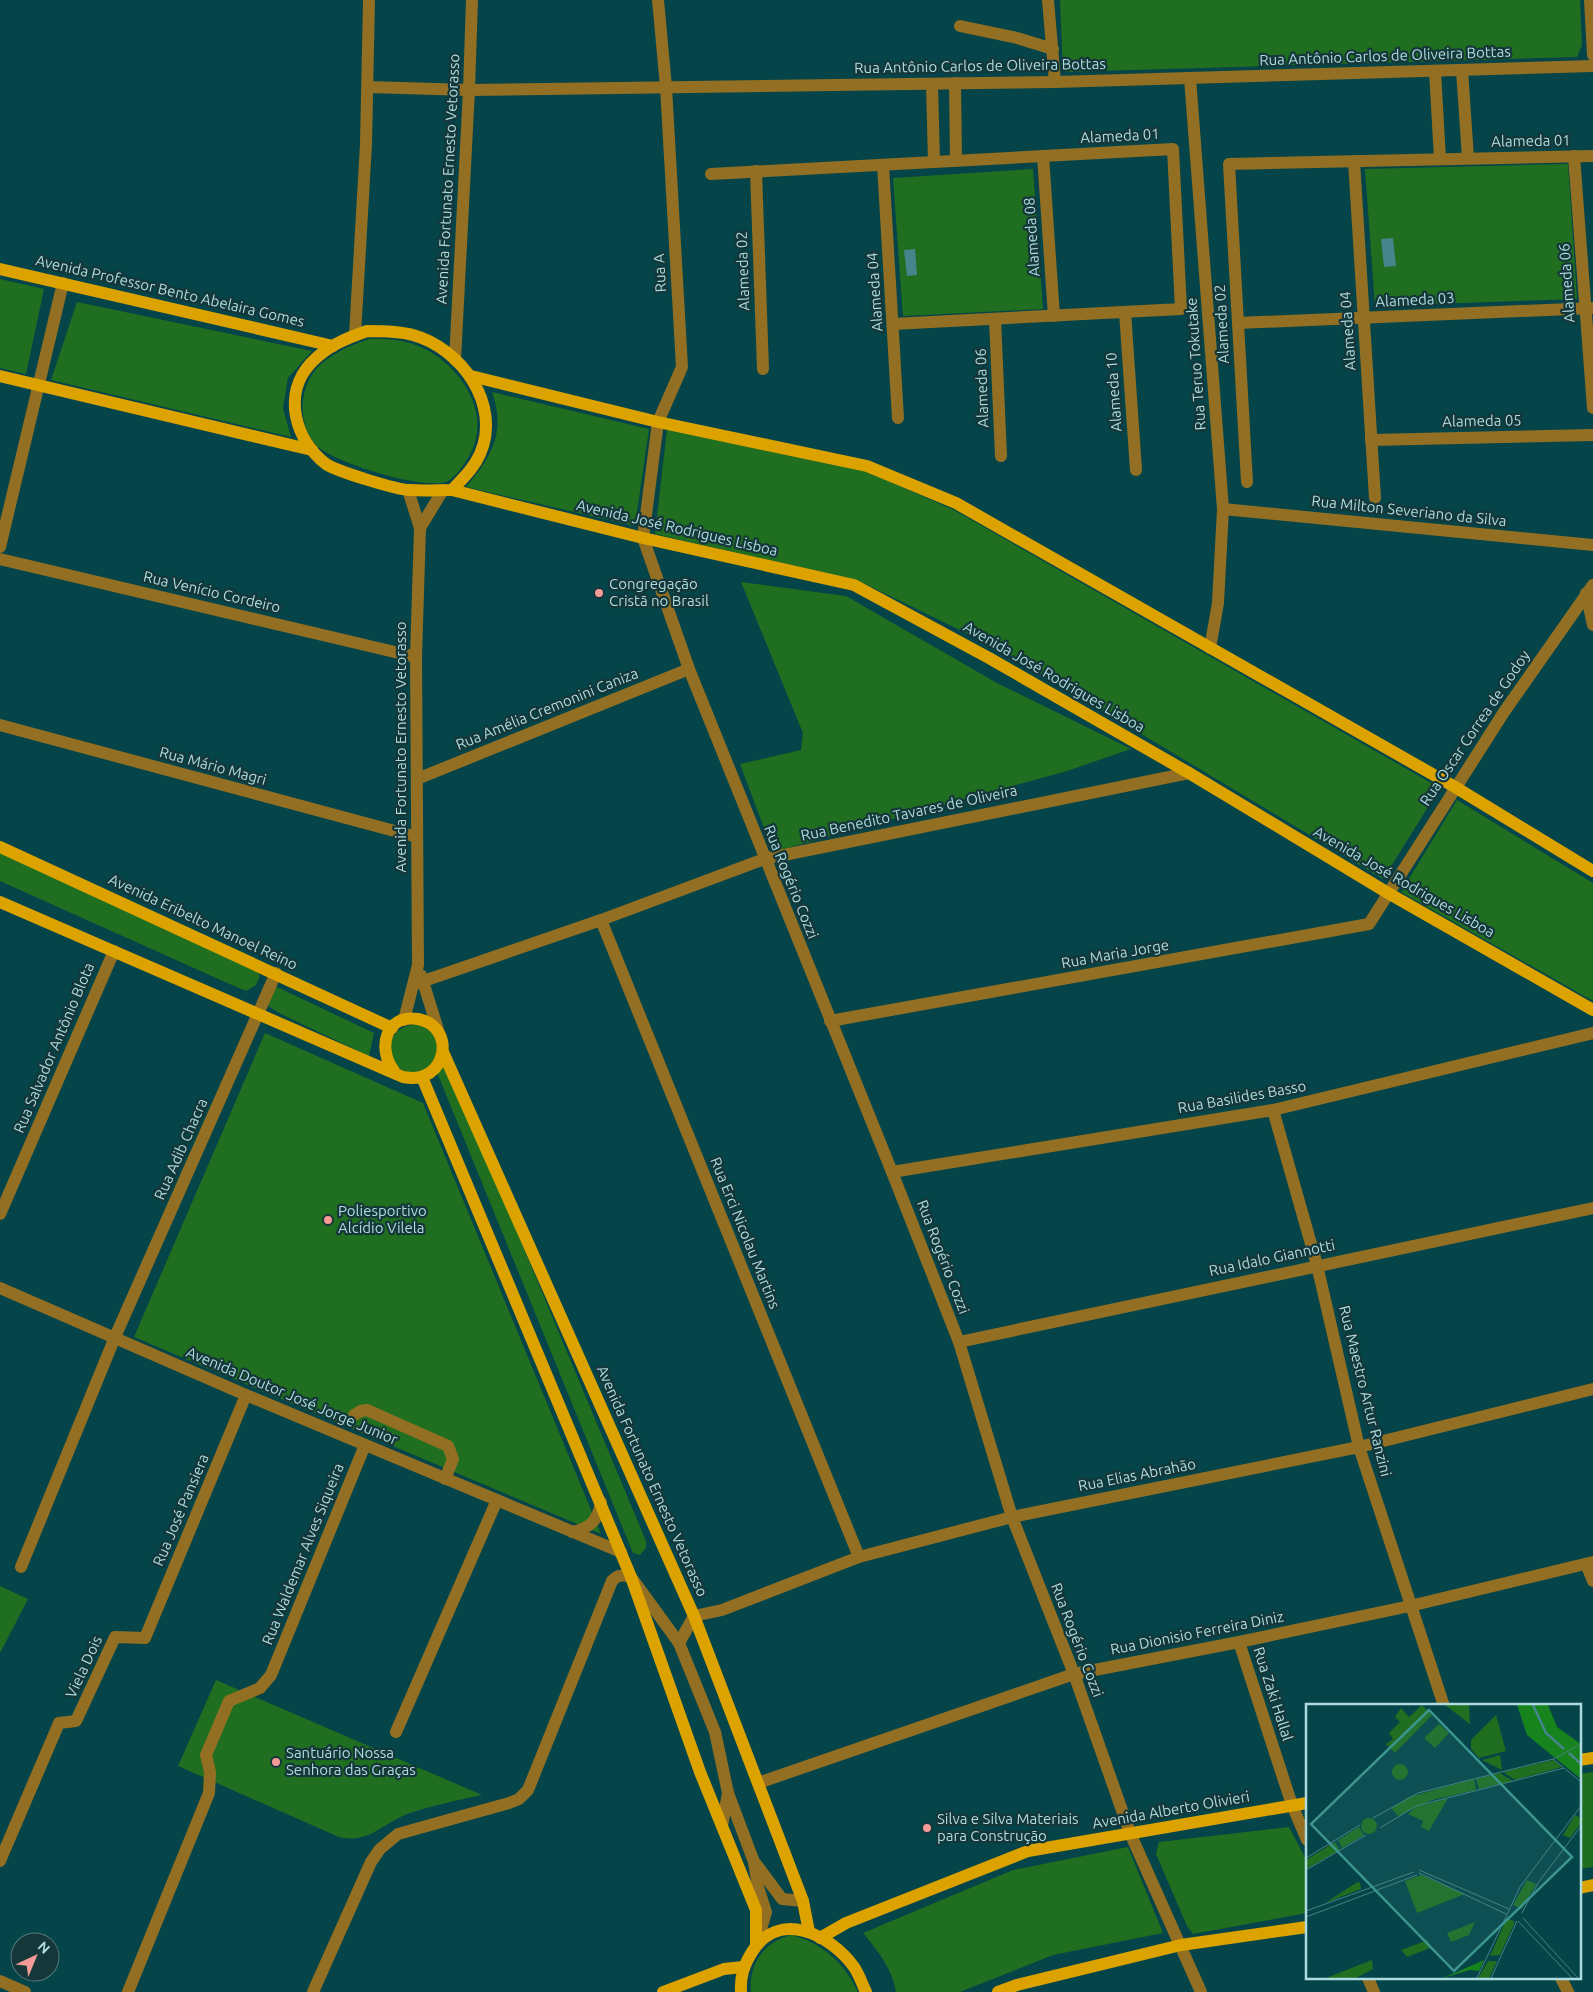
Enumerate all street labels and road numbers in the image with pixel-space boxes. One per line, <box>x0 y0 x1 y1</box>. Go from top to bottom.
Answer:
street label: Rua Antônio Carlos de Oliveira Bottas <box>1259 43 1511 68</box>
street label: Avenida Fortunato Ernesto Vetorasso <box>432 53 463 305</box>
street label: Rua Antônio Carlos de Oliveira Bottas <box>854 55 1106 76</box>
street label: Alameda 01 <box>1080 125 1160 146</box>
street label: Alameda 01 <box>1491 131 1571 150</box>
street label: Alameda 08 <box>1020 197 1043 277</box>
street label: Alameda 02 <box>733 231 752 311</box>
street label: Alameda 06 <box>1555 243 1578 323</box>
street label: Avenida Professor Bento Abelaira Gomes <box>34 251 306 330</box>
street label: Alameda 04 <box>863 252 886 332</box>
street label: Rua A <box>650 253 669 293</box>
street label: Alameda 02 <box>1211 284 1232 364</box>
street label: Alameda 03 <box>1375 289 1455 310</box>
street label: Alameda 04 <box>1336 291 1359 371</box>
street label: Rua Teruo Tokutake <box>1182 297 1209 431</box>
street label: Alameda 06 <box>972 348 991 428</box>
street label: Alameda 10 <box>1102 352 1125 432</box>
street label: Alameda 05 <box>1442 411 1522 430</box>
street label: Rua Milton Severiano da Silva <box>1311 492 1507 529</box>
street label: Avenida José Rodrigues Lisboa <box>575 496 780 559</box>
street label: Rua Venício Cordeiro <box>142 567 282 616</box>
street label: Avenida José Rodrigues Lisboa <box>961 618 1148 736</box>
street label: Avenida Fortunato Ernesto Vetorasso <box>392 621 409 873</box>
street label: Rua Oscar Correa de Godoy <box>1416 647 1533 809</box>
street label: Rua Amélia Cremonini Caniza <box>453 664 640 753</box>
street label: Rua Mário Magri <box>158 743 268 788</box>
street label: Rua Benedito Tavares de Oliveira <box>799 781 1019 844</box>
street label: Rua Rogério Cozzi <box>761 823 822 941</box>
street label: Avenida José Rodrigues Lisboa <box>1311 823 1498 941</box>
street label: Avenida Eribelto Manoel Reino <box>106 870 300 973</box>
street label: Rua Maria Jorge <box>1060 936 1170 971</box>
street label: Rua Salvador Antônio Blota <box>10 960 97 1136</box>
street label: Rua Basilides Basso <box>1176 1077 1307 1116</box>
street label: Rua Adib Chacra <box>151 1095 211 1202</box>
street label: Rua Erci Nicolau Martins <box>707 1155 784 1311</box>
street label: Rua Rogério Cozzi <box>914 1197 973 1316</box>
street label: Rua Idalo Giannotti <box>1207 1236 1336 1279</box>
street label: Rua Maestro Artur Ranzini <box>1336 1304 1395 1478</box>
street label: Avenida Doutor José Jorge Junior <box>184 1343 401 1448</box>
street label: Avenida Fortunato Ernesto Vetorasso <box>594 1363 711 1599</box>
street label: Rua José Pansiera <box>149 1451 212 1569</box>
street label: Rua Elias Abrahão <box>1077 1455 1197 1494</box>
street label: Rua Waldemar Alves Siqueira <box>258 1460 347 1647</box>
street label: Rua Rogério Cozzi <box>1048 1580 1107 1699</box>
street label: Rua Dionisio Ferreira Diniz <box>1109 1607 1285 1658</box>
street label: Viela Dois <box>62 1633 105 1701</box>
street label: Rua Zaki Hallal <box>1250 1645 1297 1743</box>
street label: Avenida Alberto Olivieri <box>1091 1787 1251 1832</box>

